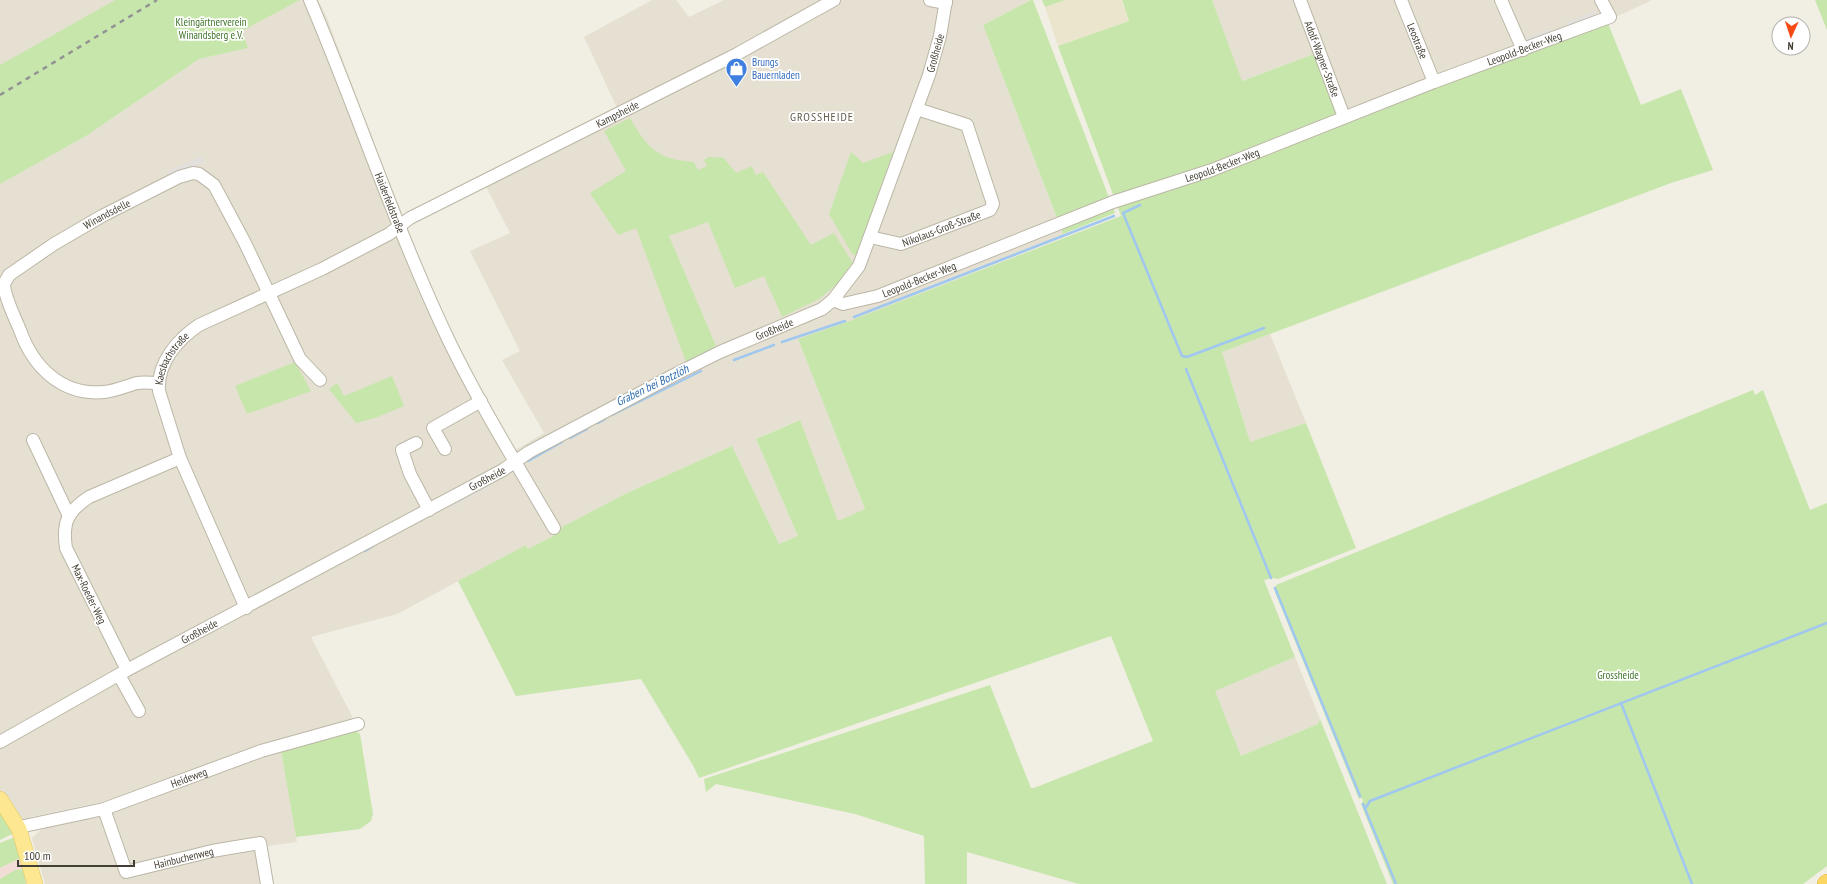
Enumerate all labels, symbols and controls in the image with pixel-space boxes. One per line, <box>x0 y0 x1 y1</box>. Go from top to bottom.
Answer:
park label: Kleingärtnerverein Winandsberg e.V. <box>175 15 247 42</box>
north arrow <box>1771 16 1811 56</box>
street label: Adolf-Wagner-Straße <box>1302 19 1343 99</box>
street label: Leostraße <box>1404 21 1431 61</box>
street label: Leopold-Becker-Weg <box>1485 28 1564 69</box>
street label: Großheide <box>923 32 947 74</box>
text: N <box>1787 39 1794 53</box>
shop icon: Brungs Bauernladen <box>724 55 750 88</box>
place label: Brungs Bauernladen <box>752 55 800 82</box>
street label: Kampsheide <box>594 97 642 131</box>
district label: GROSSHEIDE <box>790 109 854 124</box>
street label: Leopold-Becker-Weg <box>1183 145 1262 185</box>
street label: Haiderfeldstraße <box>372 171 408 235</box>
street label: Winandsdelle <box>81 196 133 232</box>
street label: Nikolaus-Groß-Straße <box>900 207 983 250</box>
street label: Leopold-Becker-Weg <box>880 258 958 301</box>
street label: Großheide <box>753 315 796 343</box>
street label: Kaesbachstraße <box>152 329 192 386</box>
water label: Graben bei Botzlöh <box>613 361 691 409</box>
street label: Großheide <box>466 463 508 494</box>
street label: Max-Roeder-Weg <box>69 562 110 626</box>
street label: Großheide <box>179 616 221 647</box>
park label: Grossheide <box>1597 668 1639 682</box>
street label: Heideweg <box>169 764 209 791</box>
scale bar <box>18 842 134 868</box>
street label: Hainbuchenweg <box>152 844 215 872</box>
text: 100 m <box>24 848 51 863</box>

